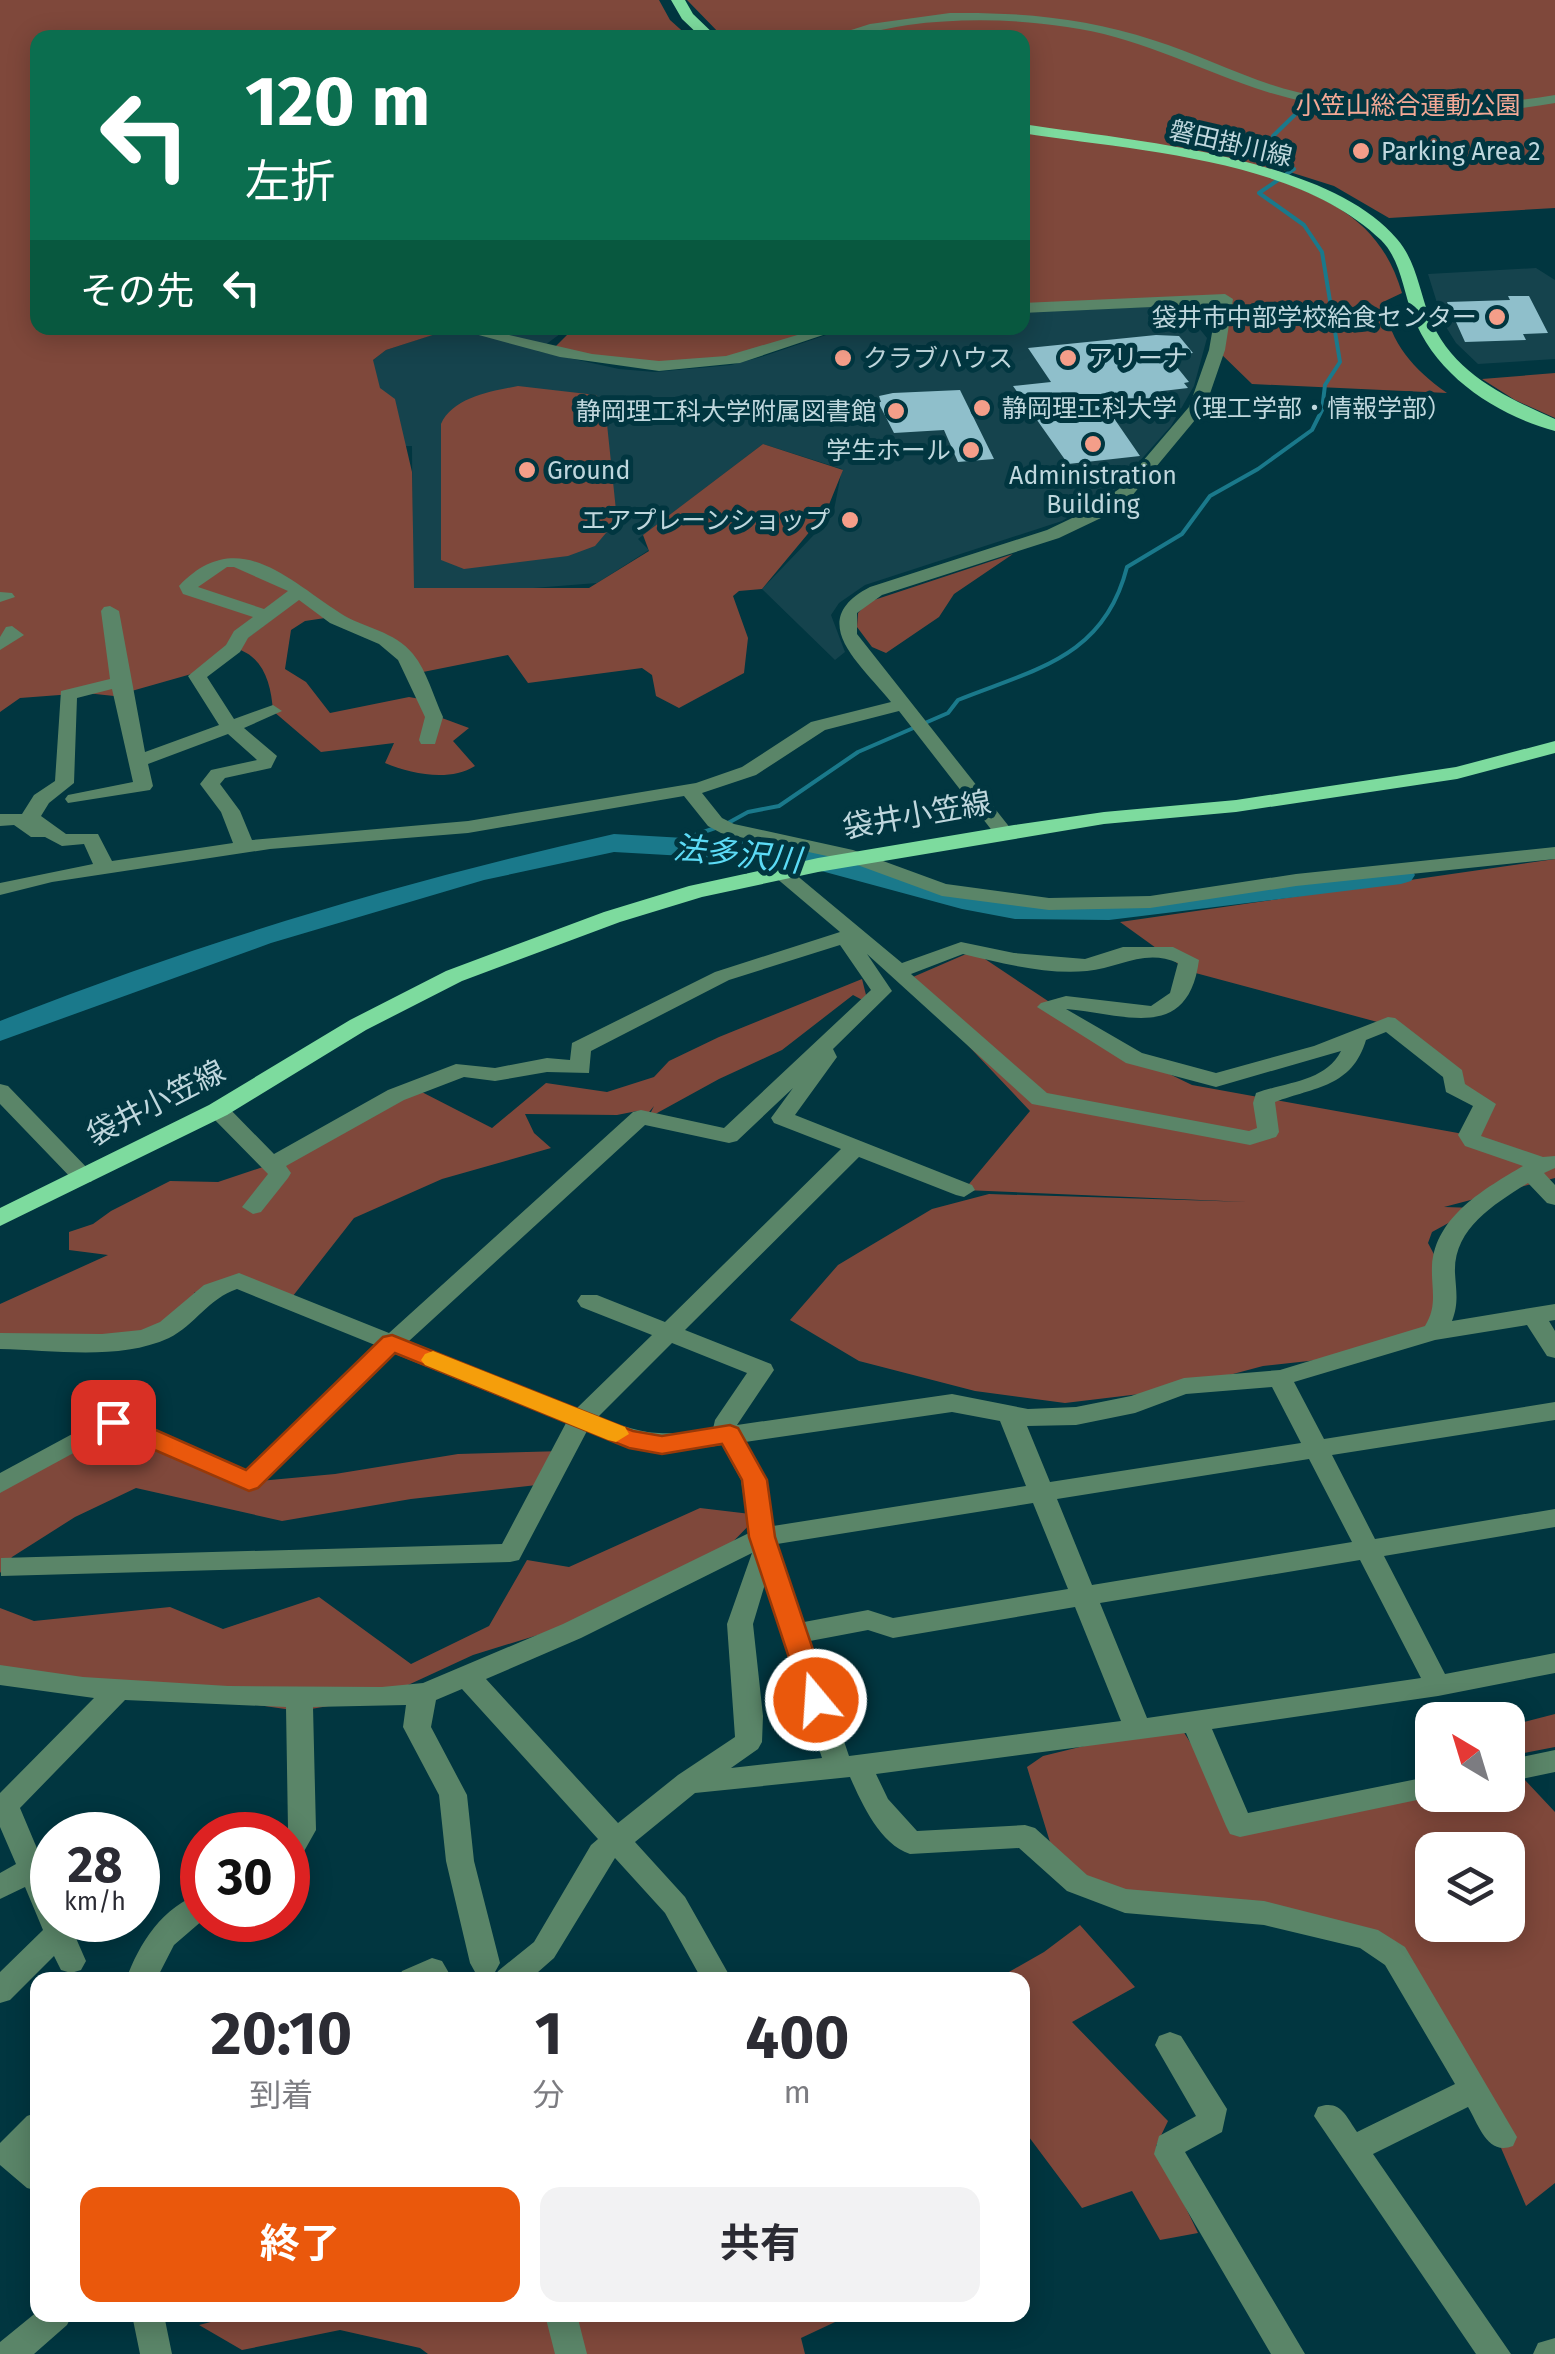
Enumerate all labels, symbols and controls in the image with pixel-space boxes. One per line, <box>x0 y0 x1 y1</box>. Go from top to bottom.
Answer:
text: 120 m <box>245 60 430 144</box>
icon: left <box>80 70 210 200</box>
park label: 小笠山総合運動公園 <box>1295 91 1521 121</box>
street label: 磐田掛川線 <box>1166 115 1295 173</box>
place label: Parking Area 2 <box>1381 137 1541 167</box>
marker: Parking Area 2 <box>1350 140 1372 162</box>
text: 左折 <box>245 155 335 209</box>
icon: left <box>214 260 269 315</box>
text: その先 <box>80 268 194 314</box>
place label: 袋井市中部学校給食センター <box>1152 303 1477 333</box>
marker: 袋井市中部学校給食センター <box>1486 306 1508 328</box>
place label: クラブハウス <box>863 344 1013 374</box>
place label: アリーナ <box>1088 344 1188 374</box>
marker: クラブハウス <box>832 347 854 369</box>
marker: アリーナ <box>1057 347 1079 369</box>
place label: 静岡理工科大学（理工学部・情報学部） <box>1002 394 1452 424</box>
place label: 静岡理工科大学附属図書館 <box>576 397 876 427</box>
marker: 静岡理工科大学（理工学部・情報学部） <box>971 397 993 419</box>
marker: 静岡理工科大学附属図書館 <box>885 400 907 422</box>
marker: Administration Building <box>1082 433 1104 455</box>
place label: 学生ホール <box>826 436 951 466</box>
marker: 学生ホール <box>960 439 982 461</box>
place label: Ground <box>547 456 630 486</box>
marker: Ground <box>516 459 538 481</box>
place label: Administration Building <box>1009 461 1177 520</box>
place label: エアプレーンショップ <box>581 506 830 536</box>
marker: エアプレーンショップ <box>839 509 861 531</box>
street label: 袋井小笠線 <box>840 784 994 846</box>
water label: 法多沢川 <box>671 828 806 880</box>
street label: 袋井小笠線 <box>81 1053 231 1153</box>
pin <box>71 1380 156 1465</box>
icon: arrive <box>86 1395 141 1450</box>
position arrow <box>764 1648 868 1752</box>
north arrow <box>1415 1702 1525 1812</box>
map controls <box>1415 1702 1525 1942</box>
speed limit sign: 30 <box>180 1812 310 1942</box>
button: layers <box>1415 1832 1525 1942</box>
text: 28 <box>68 1835 122 1895</box>
text: km/h <box>64 1887 126 1917</box>
text: 20:10 <box>211 1998 352 2070</box>
text: 1 <box>535 1998 563 2070</box>
text: 400 <box>745 2002 849 2074</box>
text: m <box>784 2073 811 2111</box>
text: 到着 <box>249 2076 313 2114</box>
text: 分 <box>533 2076 565 2114</box>
button: 終了 <box>80 2187 520 2302</box>
button: 共有 <box>540 2187 980 2302</box>

